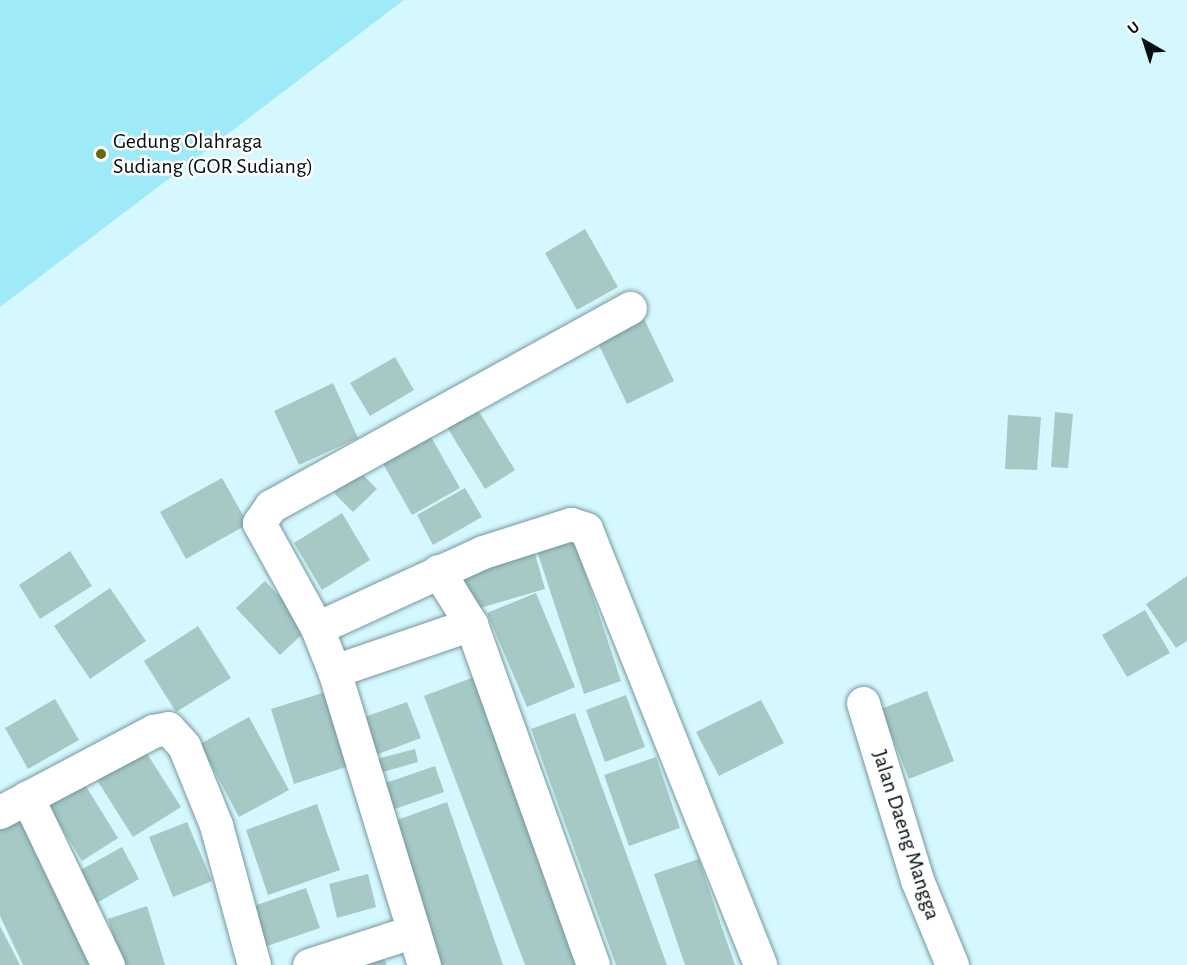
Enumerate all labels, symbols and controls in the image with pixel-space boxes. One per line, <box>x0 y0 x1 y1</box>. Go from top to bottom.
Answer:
north arrow <box>1115 12 1175 72</box>
text: U <box>1125 19 1143 37</box>
place label: Gedung Olahraga Sudiang (GOR Sudiang) <box>113 128 313 180</box>
marker: Gedung Olahraga Sudiang (GOR Sudiang) <box>94 147 108 161</box>
street label: Jalan Daeng Mangga <box>866 747 946 923</box>

